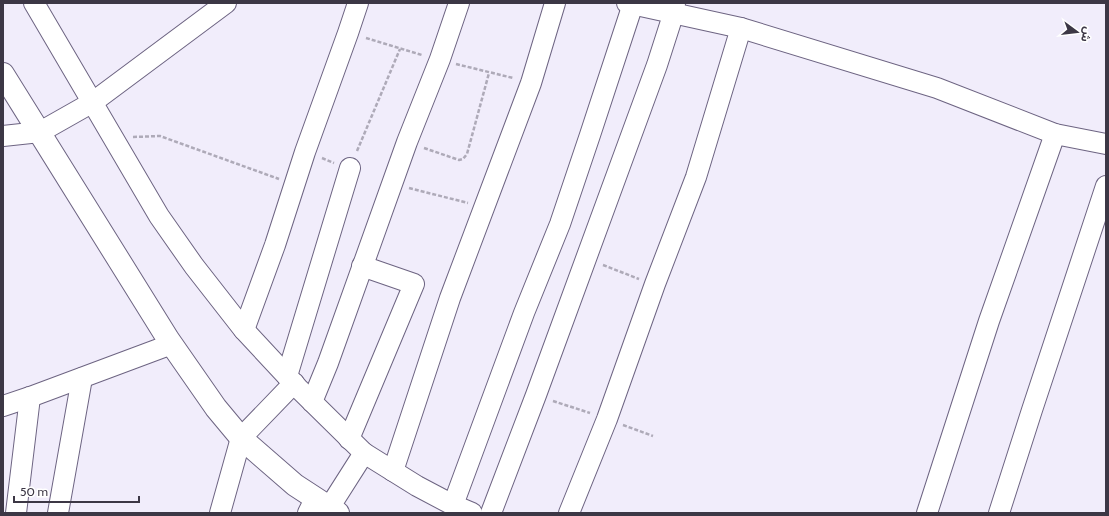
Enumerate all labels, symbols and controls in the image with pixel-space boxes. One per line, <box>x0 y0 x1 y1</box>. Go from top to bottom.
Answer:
north arrow <box>1057 12 1097 52</box>
text: ش <box>1078 25 1095 44</box>
scale bar <box>14 478 139 504</box>
text: 50 m <box>20 484 48 499</box>

